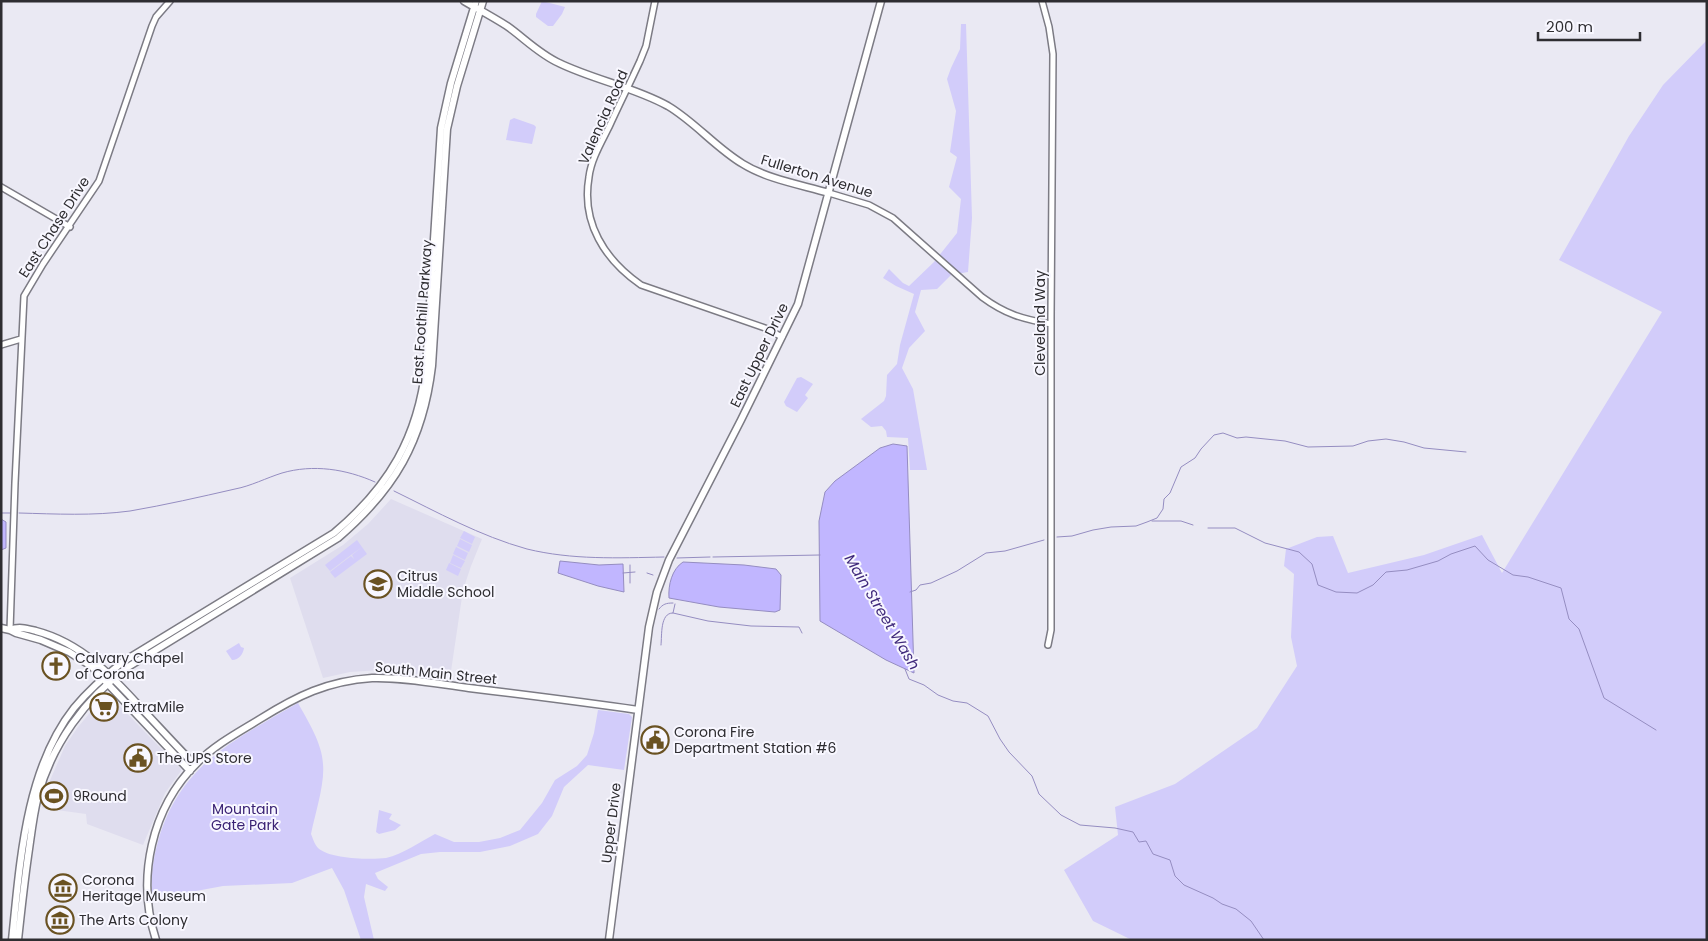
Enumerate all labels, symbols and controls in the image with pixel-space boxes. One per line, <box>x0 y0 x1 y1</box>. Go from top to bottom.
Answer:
scale bar <box>1538 10 1640 42</box>
text: 200 m <box>1546 16 1593 37</box>
street label: Valencia Road <box>573 67 633 167</box>
street label: Fullerton Avenue <box>759 149 876 203</box>
street label: East Chase Drive <box>14 172 94 281</box>
street label: East Foothill Parkway <box>407 239 437 385</box>
street label: Cleveland Way <box>1030 270 1050 376</box>
street label: East Upper Drive <box>725 299 793 411</box>
water label: Main Street Wash <box>840 550 925 673</box>
place label: Citrus Middle School <box>397 566 494 602</box>
school or university icon: Citrus Middle School <box>363 569 393 599</box>
place label: Calvary Chapel of Corona <box>75 648 184 684</box>
church icon: Calvary Chapel of Corona <box>41 651 71 681</box>
street label: South Main Street <box>374 657 498 689</box>
supermarket icon: ExtraMile <box>89 692 119 722</box>
place label: ExtraMile <box>123 697 185 717</box>
place label: Corona Fire Department Station #6 <box>674 722 836 758</box>
public building icon: Corona Fire Department Station #6 <box>640 725 670 755</box>
public building icon: The UPS Store <box>123 743 153 773</box>
place label: The UPS Store <box>157 748 252 768</box>
sports icon: 9Round <box>39 781 69 811</box>
street label: Upper Drive <box>596 781 626 864</box>
place label: 9Round <box>73 786 127 806</box>
park label: Mountain Gate Park <box>211 799 280 835</box>
place label: Corona Heritage Museum <box>82 870 206 906</box>
museum icon: Corona Heritage Museum <box>48 873 78 903</box>
museum icon: The Arts Colony <box>45 905 75 935</box>
place label: The Arts Colony <box>79 910 188 930</box>

